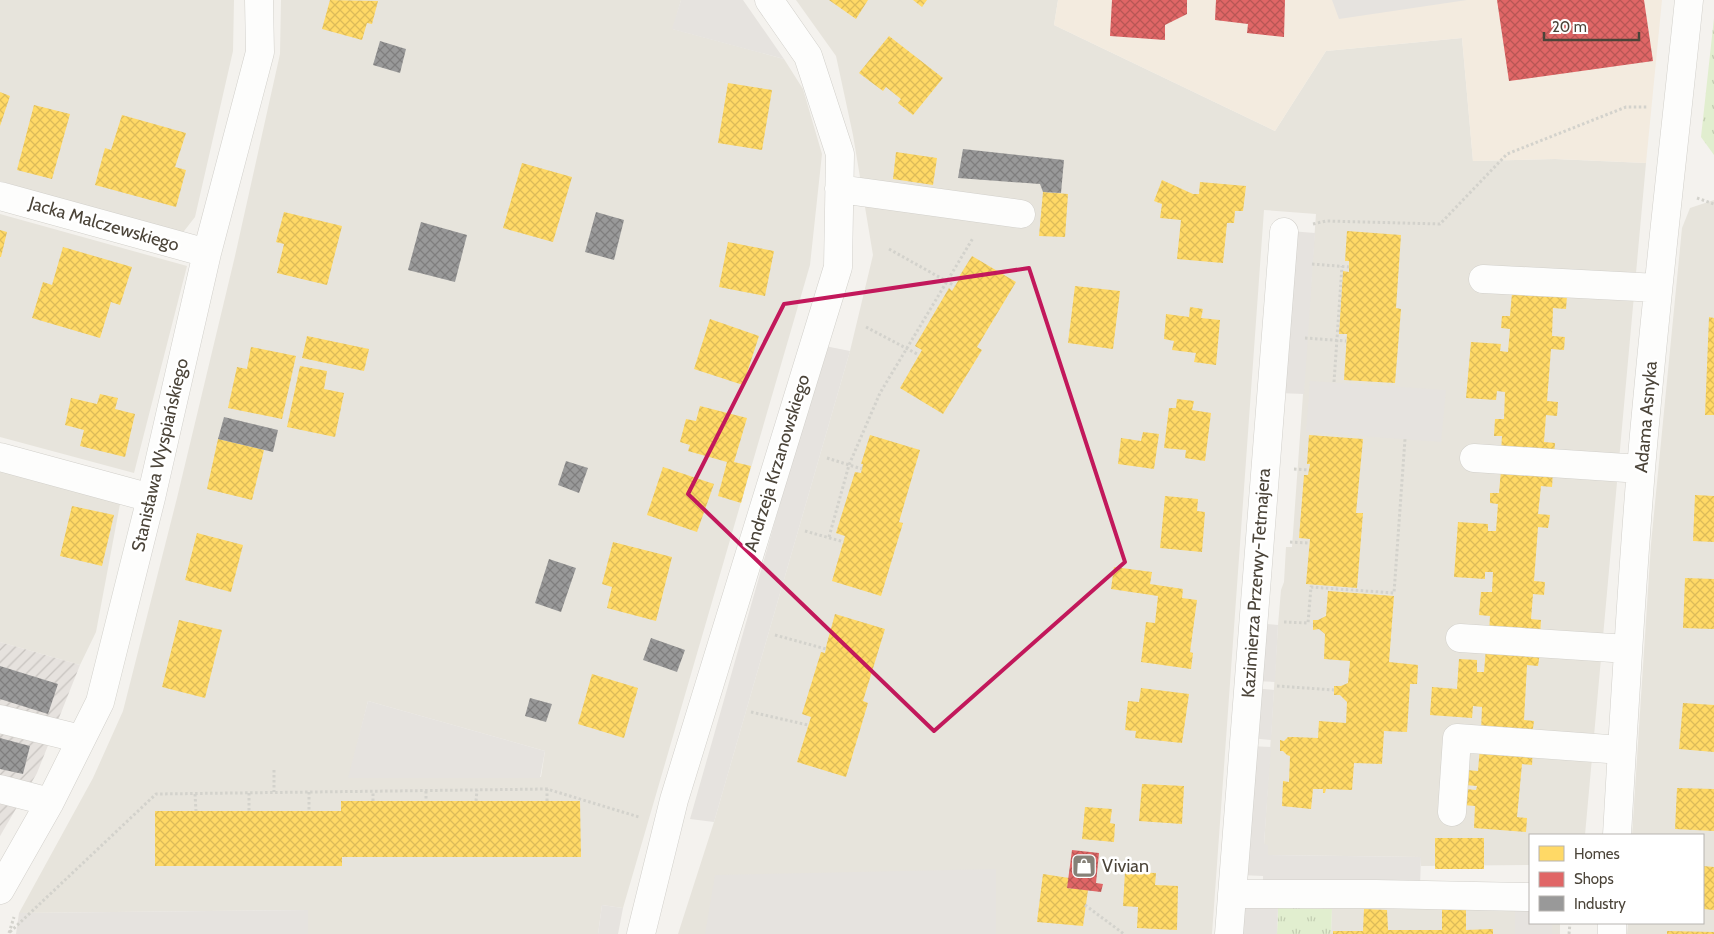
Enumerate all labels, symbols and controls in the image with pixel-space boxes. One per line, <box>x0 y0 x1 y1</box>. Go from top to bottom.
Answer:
scale bar <box>1544 10 1639 42</box>
text: 20 m <box>1552 18 1587 36</box>
street label: Jacka Malczewskiego <box>25 192 182 256</box>
street label: Stanisława Wyspiańskiego <box>127 356 193 554</box>
street label: Adama Asnyka <box>1630 360 1662 474</box>
street label: Andrzeja Krzanowskiego <box>740 372 814 554</box>
street label: Kazimierza Przerwy-Tetmajera <box>1237 467 1275 698</box>
legend <box>1529 834 1704 924</box>
text: Homes <box>1574 845 1620 863</box>
shop icon: Vivian <box>1071 853 1097 879</box>
place label: Vivian <box>1102 855 1149 877</box>
text: Shops <box>1574 870 1614 888</box>
text: Industry <box>1574 895 1626 913</box>

